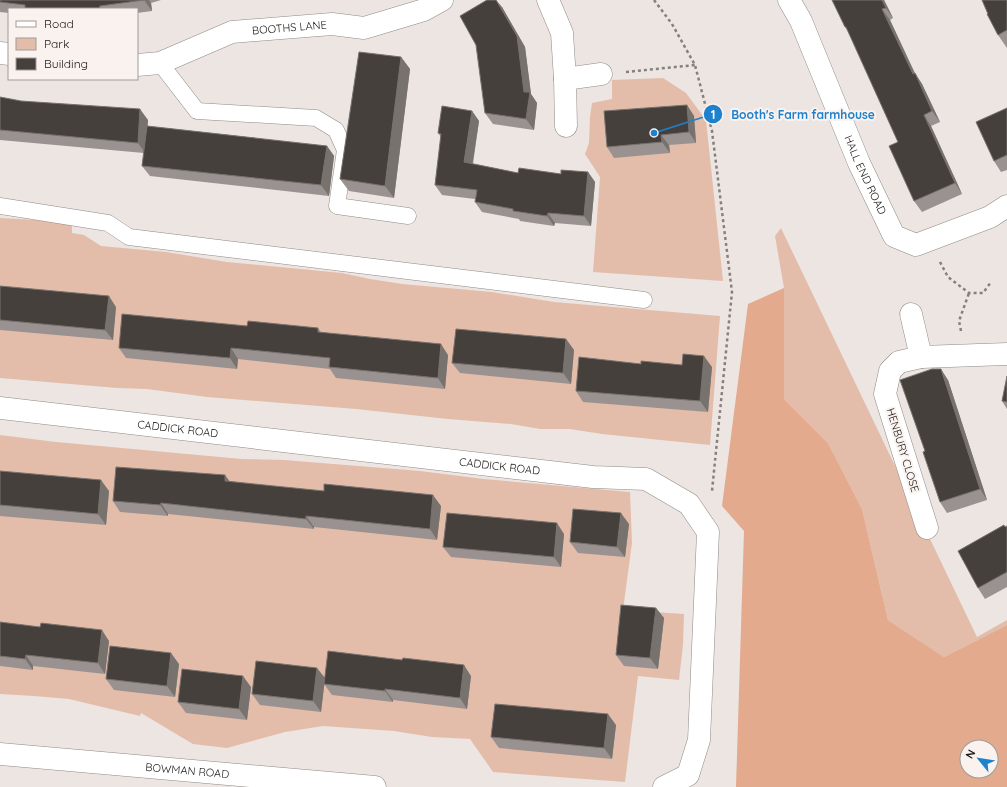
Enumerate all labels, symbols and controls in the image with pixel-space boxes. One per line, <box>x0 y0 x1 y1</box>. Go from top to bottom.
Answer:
legend <box>8 8 138 80</box>
text: Road <box>44 16 74 31</box>
street label: BOOTHS LANE <box>251 17 327 37</box>
text: Park <box>44 36 69 51</box>
text: Building <box>44 56 88 71</box>
callout: Booth's Farm farmhouse <box>703 102 882 126</box>
text: 1 <box>711 107 715 122</box>
text: Booth's Farm farmhouse <box>731 107 875 122</box>
street label: HALL END ROAD <box>841 133 890 217</box>
street label: HENBURY CLOSE <box>884 406 922 494</box>
street label: CADDICK ROAD <box>137 417 219 440</box>
street label: CADDICK ROAD <box>458 454 541 478</box>
north arrow <box>959 739 999 779</box>
text: N <box>962 747 978 761</box>
street label: BOWMAN ROAD <box>145 760 230 781</box>

